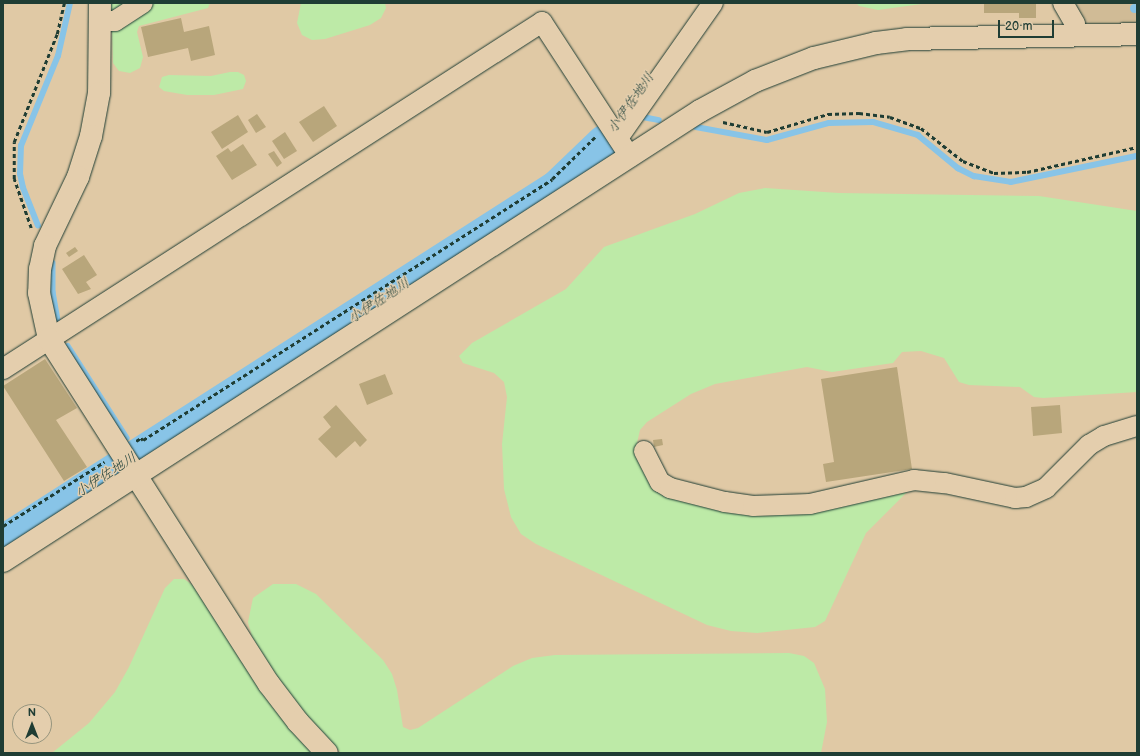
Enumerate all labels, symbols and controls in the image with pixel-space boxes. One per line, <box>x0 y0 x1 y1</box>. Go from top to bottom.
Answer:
scale bar <box>1000 12 1056 38</box>
text: 20 m <box>1005 19 1032 34</box>
water label: 小伊佐地川 <box>604 70 658 136</box>
water label: 小伊佐地川 <box>345 275 413 327</box>
water label: 小伊佐地川 <box>72 449 140 501</box>
north arrow <box>12 704 52 744</box>
text: N <box>28 706 36 719</box>

